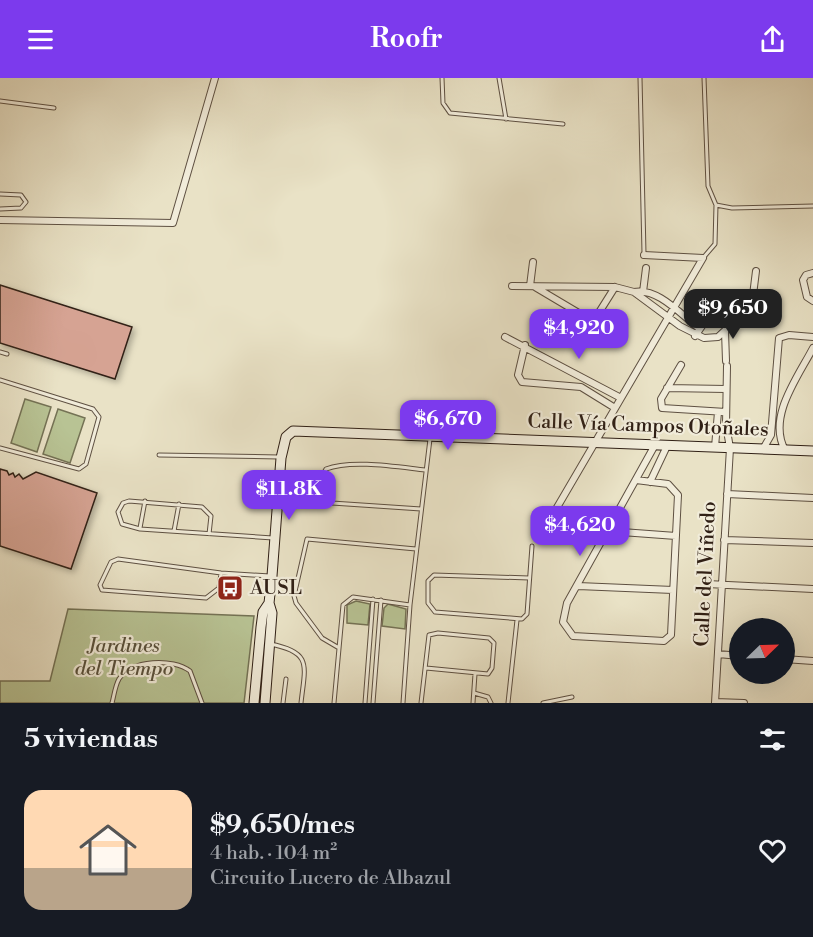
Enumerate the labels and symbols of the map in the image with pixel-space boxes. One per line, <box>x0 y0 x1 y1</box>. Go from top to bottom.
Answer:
pin: $9,650 <box>684 289 782 340</box>
pin: $4,920 <box>530 309 628 360</box>
pin: $6,670 <box>399 400 497 451</box>
street label: Calle Vía Campos Otoñales <box>527 409 769 443</box>
pin: $11.8K <box>240 470 338 521</box>
street label: Calle del Viñedo <box>690 501 722 647</box>
pin: $4,620 <box>531 506 629 557</box>
bus stop icon: AUSL <box>215 573 245 603</box>
place label: AUSL <box>249 576 302 601</box>
north arrow <box>729 618 795 684</box>
park label: Jardines del Tiempo <box>75 634 173 682</box>

